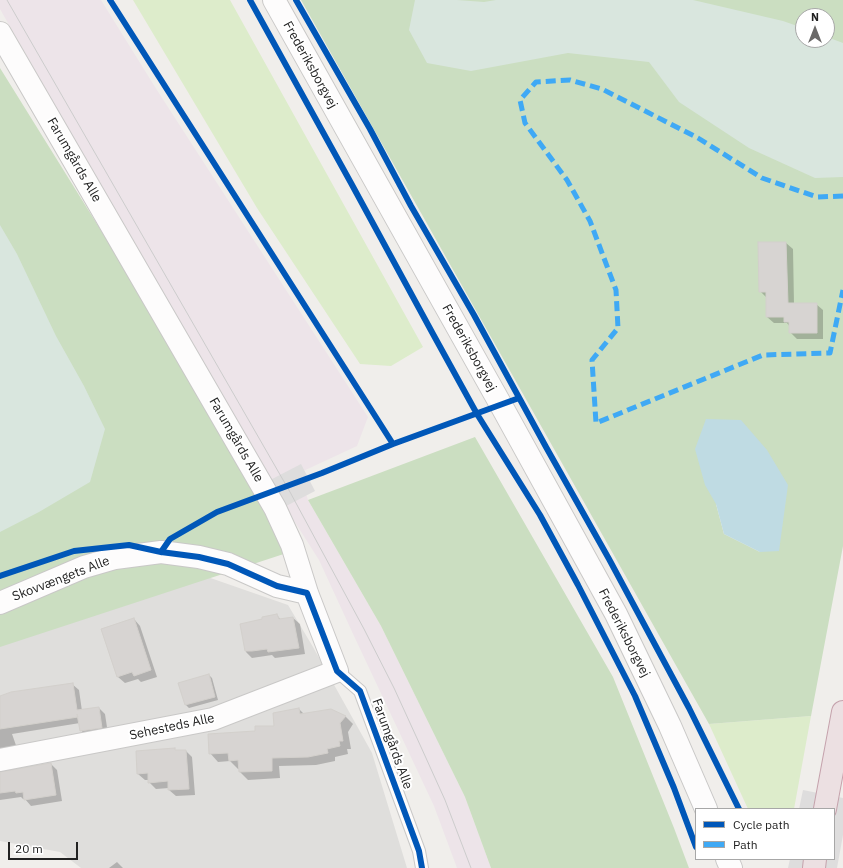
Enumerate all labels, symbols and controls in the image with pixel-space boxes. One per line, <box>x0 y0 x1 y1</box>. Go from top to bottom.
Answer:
north arrow <box>795 8 835 48</box>
text: N <box>811 10 819 24</box>
street label: Frederiksborgvej <box>280 19 340 111</box>
street label: Farumgårds Alle <box>43 115 105 205</box>
street label: Frederiksborgvej <box>439 302 499 394</box>
street label: Farumgårds Alle <box>205 395 267 485</box>
street label: Skovvængets Alle <box>10 553 112 605</box>
street label: Frederiksborgvej <box>595 586 653 680</box>
street label: Farumgårds Alle <box>368 697 416 791</box>
street label: Sehesteds Alle <box>128 710 216 744</box>
legend <box>695 808 835 860</box>
text: Cycle path <box>733 817 790 832</box>
scale bar <box>10 834 80 860</box>
text: Path <box>733 837 758 852</box>
text: 20 m <box>15 841 43 856</box>

